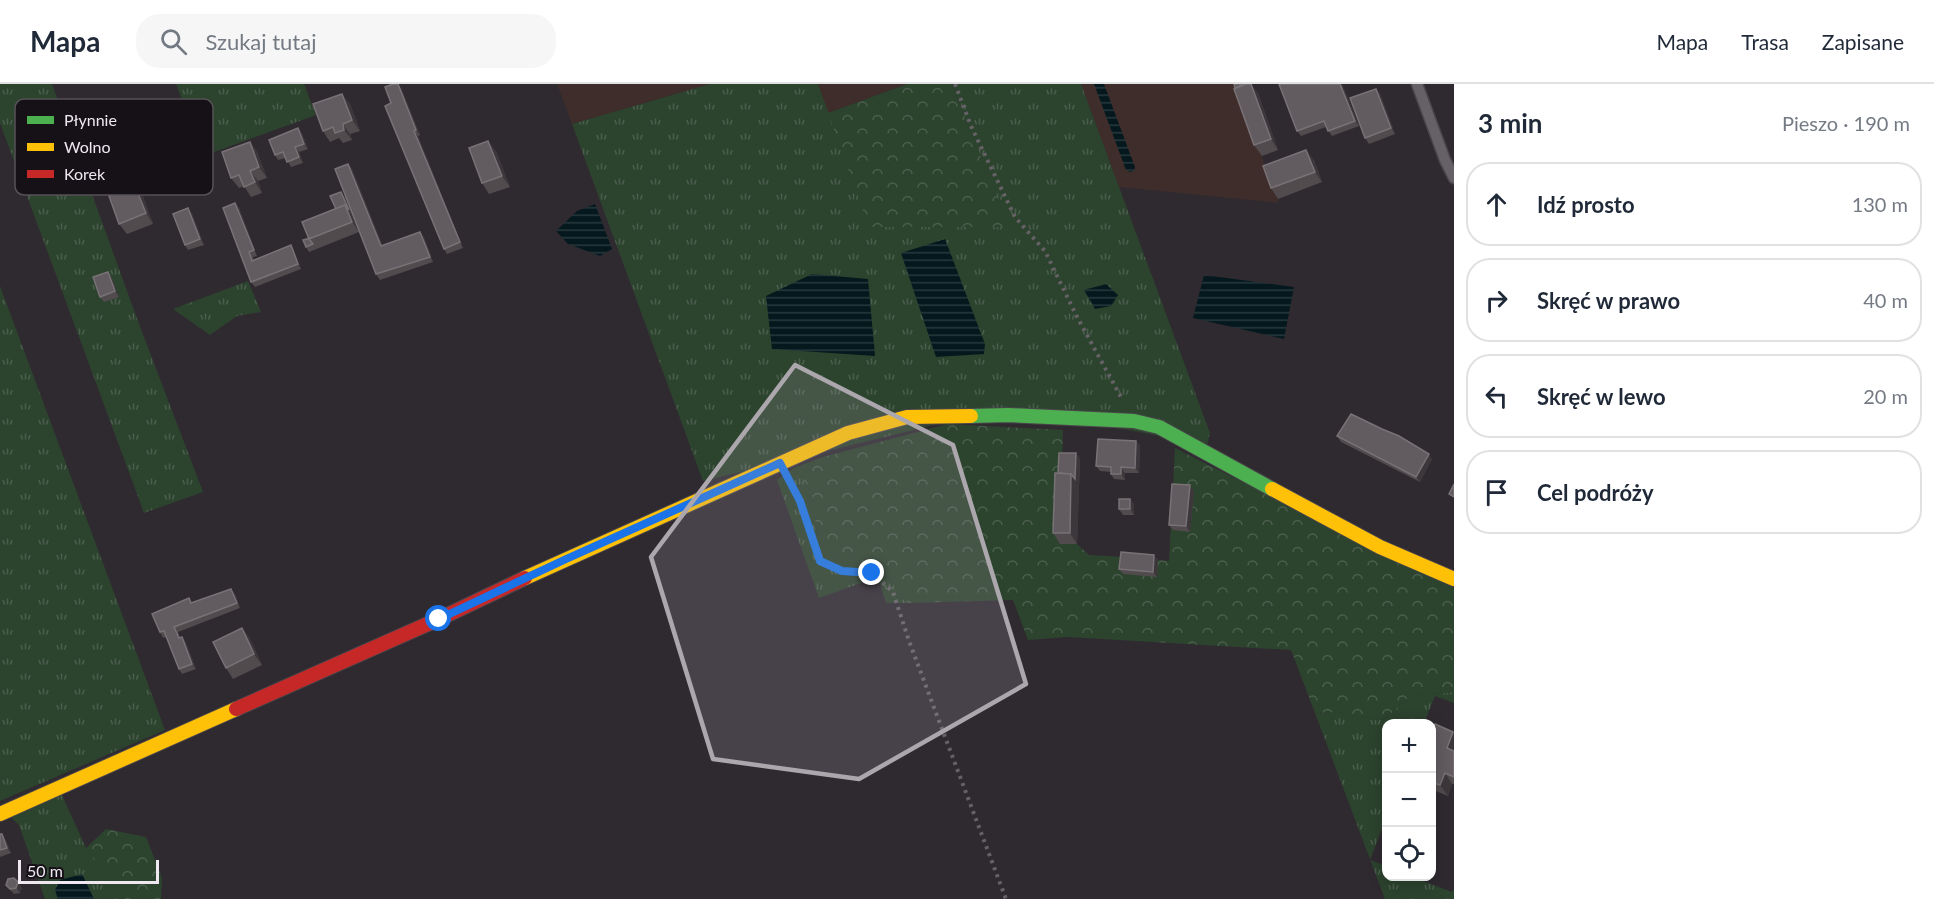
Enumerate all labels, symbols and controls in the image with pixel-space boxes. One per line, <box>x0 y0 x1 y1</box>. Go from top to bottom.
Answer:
search box <box>136 14 556 68</box>
text: Mapa <box>30 24 100 58</box>
icon: search <box>157 25 190 58</box>
text: Szukaj tutaj <box>205 28 316 55</box>
text: Mapa <box>1656 29 1708 54</box>
text: Trasa <box>1741 29 1789 54</box>
text: Zapisane <box>1822 29 1904 54</box>
legend <box>15 99 213 195</box>
text: 3 min <box>1478 107 1542 139</box>
text: Płynnie <box>64 110 117 129</box>
text: Pieszo · 190 m <box>1782 111 1910 135</box>
text: Wolno <box>64 137 111 156</box>
text: Korek <box>64 164 106 183</box>
icon: ahead <box>1480 188 1513 221</box>
text: Idź prosto <box>1537 191 1635 218</box>
text: 130 m <box>1852 192 1908 216</box>
icon: right <box>1480 284 1513 317</box>
text: Skręć w prawo <box>1537 287 1680 314</box>
text: 40 m <box>1863 288 1908 312</box>
icon: left <box>1480 380 1513 413</box>
text: Skręć w lewo <box>1537 383 1666 410</box>
text: 20 m <box>1863 384 1908 408</box>
icon: arrive <box>1480 476 1513 509</box>
text: Cel podróży <box>1537 479 1654 506</box>
route end <box>858 559 884 585</box>
route start <box>425 605 451 631</box>
map controls <box>1382 719 1436 881</box>
button: + <box>1382 719 1436 773</box>
button: − <box>1382 773 1436 827</box>
button: locate <box>1382 827 1436 881</box>
scale bar <box>18 857 159 884</box>
text: 50 m <box>27 861 63 880</box>

